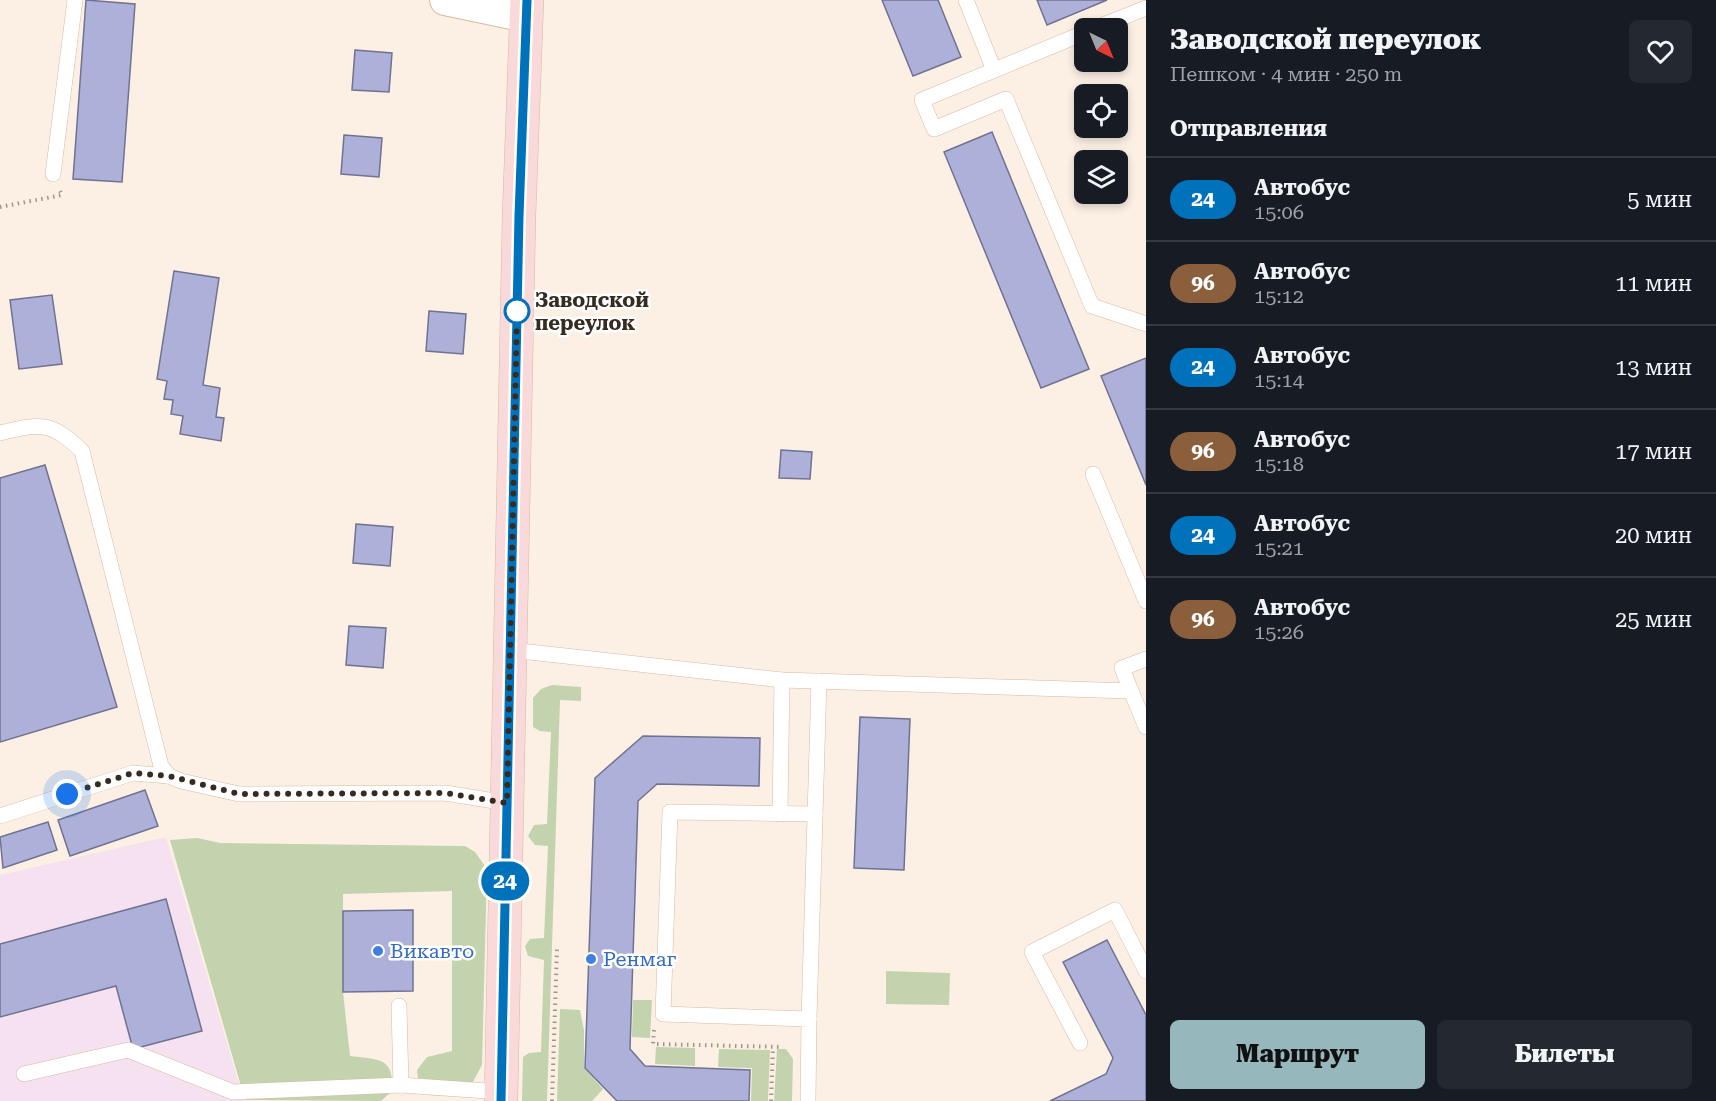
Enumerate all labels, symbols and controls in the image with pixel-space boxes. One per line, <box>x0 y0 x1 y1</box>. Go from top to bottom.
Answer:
north arrow <box>1074 18 1128 72</box>
map controls <box>1074 18 1128 204</box>
button: heart <box>1629 20 1692 83</box>
text: Заводской переулок <box>1170 23 1481 56</box>
text: Пешком · 4 мин · 250 m <box>1170 62 1402 86</box>
button: locate <box>1074 84 1128 138</box>
text: Отправления <box>1170 116 1327 141</box>
button: layers <box>1074 150 1128 204</box>
text: Автобус <box>1254 175 1350 200</box>
text: 24 <box>1191 187 1215 211</box>
text: 5 мин <box>1627 187 1692 212</box>
text: 15:06 <box>1254 200 1304 224</box>
text: Автобус <box>1254 259 1350 284</box>
text: 96 <box>1191 271 1215 295</box>
text: 11 мин <box>1615 271 1692 296</box>
text: 15:12 <box>1254 284 1304 308</box>
place label: Заводской переулок <box>535 288 649 335</box>
marker: Заводской переулок <box>504 298 530 324</box>
text: Автобус <box>1254 343 1350 368</box>
text: 24 <box>1191 355 1215 379</box>
text: 13 мин <box>1615 355 1692 380</box>
text: 15:14 <box>1254 368 1304 392</box>
text: Автобус <box>1254 427 1350 452</box>
text: 96 <box>1191 439 1215 463</box>
text: 17 мин <box>1615 439 1692 464</box>
text: 15:18 <box>1254 452 1304 476</box>
text: Автобус <box>1254 511 1350 536</box>
text: 24 <box>1191 523 1215 547</box>
text: 20 мин <box>1615 523 1692 548</box>
text: 15:21 <box>1254 536 1304 560</box>
text: Автобус <box>1254 595 1350 620</box>
text: 96 <box>1191 607 1215 631</box>
text: 25 мин <box>1615 607 1692 632</box>
text: 15:26 <box>1254 620 1304 644</box>
your location <box>52 779 82 809</box>
line badge: 24 <box>478 862 532 900</box>
text: 24 <box>493 869 517 893</box>
place label: Викавто <box>390 939 474 963</box>
marker: Викавто <box>371 944 385 958</box>
place label: Ренмаг <box>603 947 677 971</box>
marker: Ренмаг <box>584 952 598 966</box>
button: Маршрут <box>1170 1020 1425 1089</box>
button: Билеты <box>1437 1020 1692 1089</box>

